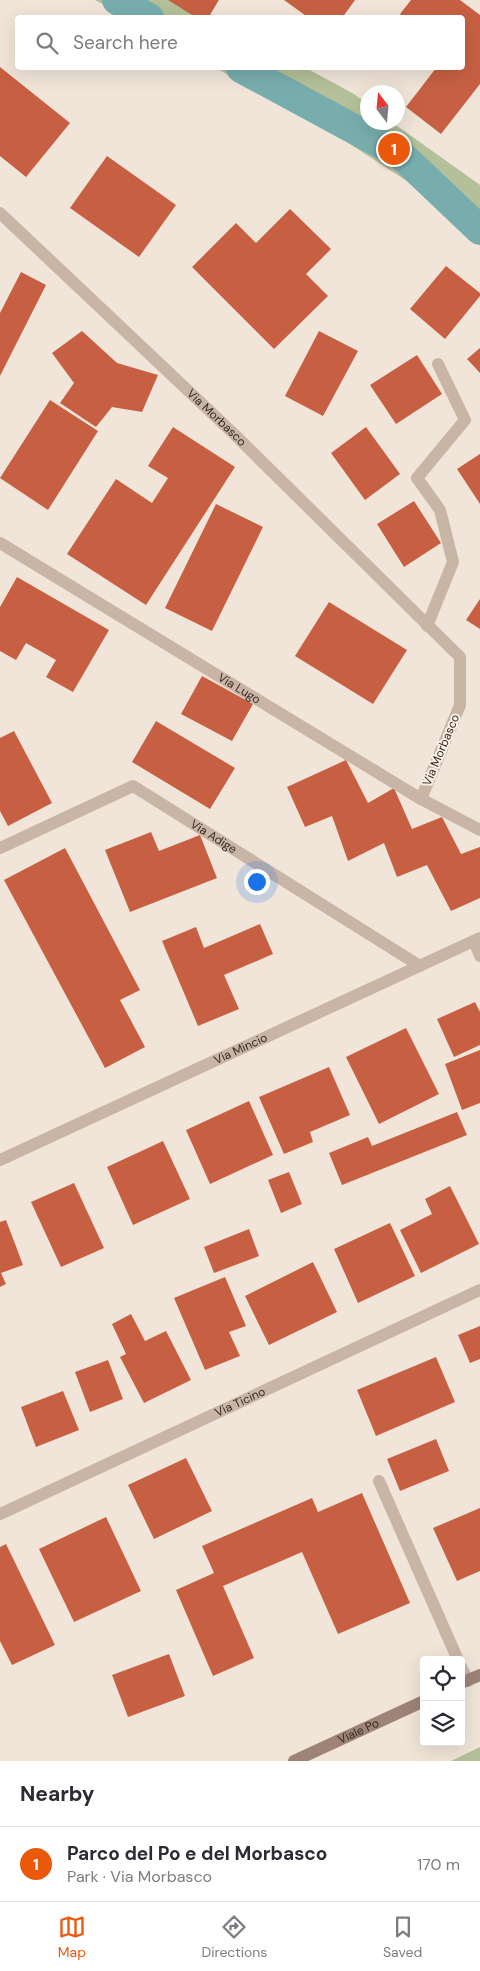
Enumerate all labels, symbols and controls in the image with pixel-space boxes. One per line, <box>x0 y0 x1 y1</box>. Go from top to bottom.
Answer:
search box <box>15 15 465 70</box>
icon: search <box>33 29 61 57</box>
text: Search here <box>73 30 178 55</box>
north arrow <box>360 85 405 130</box>
pin: 1 <box>378 130 410 168</box>
street label: Via Morbasco <box>183 386 250 450</box>
street label: Via Lugo <box>215 669 264 708</box>
street label: Via Morbasco <box>419 712 463 788</box>
street label: Via Adige <box>187 816 240 857</box>
your location <box>244 869 270 895</box>
street label: Via Mincio <box>211 1029 270 1068</box>
street label: Via Ticino <box>212 1383 268 1421</box>
map controls <box>420 1656 465 1746</box>
button: locate <box>420 1656 465 1701</box>
button: layers <box>420 1701 465 1746</box>
street label: Viale Po <box>335 1715 382 1748</box>
text: Nearby <box>20 1780 94 1808</box>
text: Parco del Po e del Morbasco <box>67 1841 327 1866</box>
text: 1 <box>33 1854 39 1875</box>
text: 170 m <box>417 1854 460 1875</box>
text: Park · Via Morbasco <box>67 1866 212 1887</box>
tab: Map <box>58 1913 86 1961</box>
tab: Directions <box>202 1913 267 1961</box>
tab: Saved <box>383 1913 422 1961</box>

